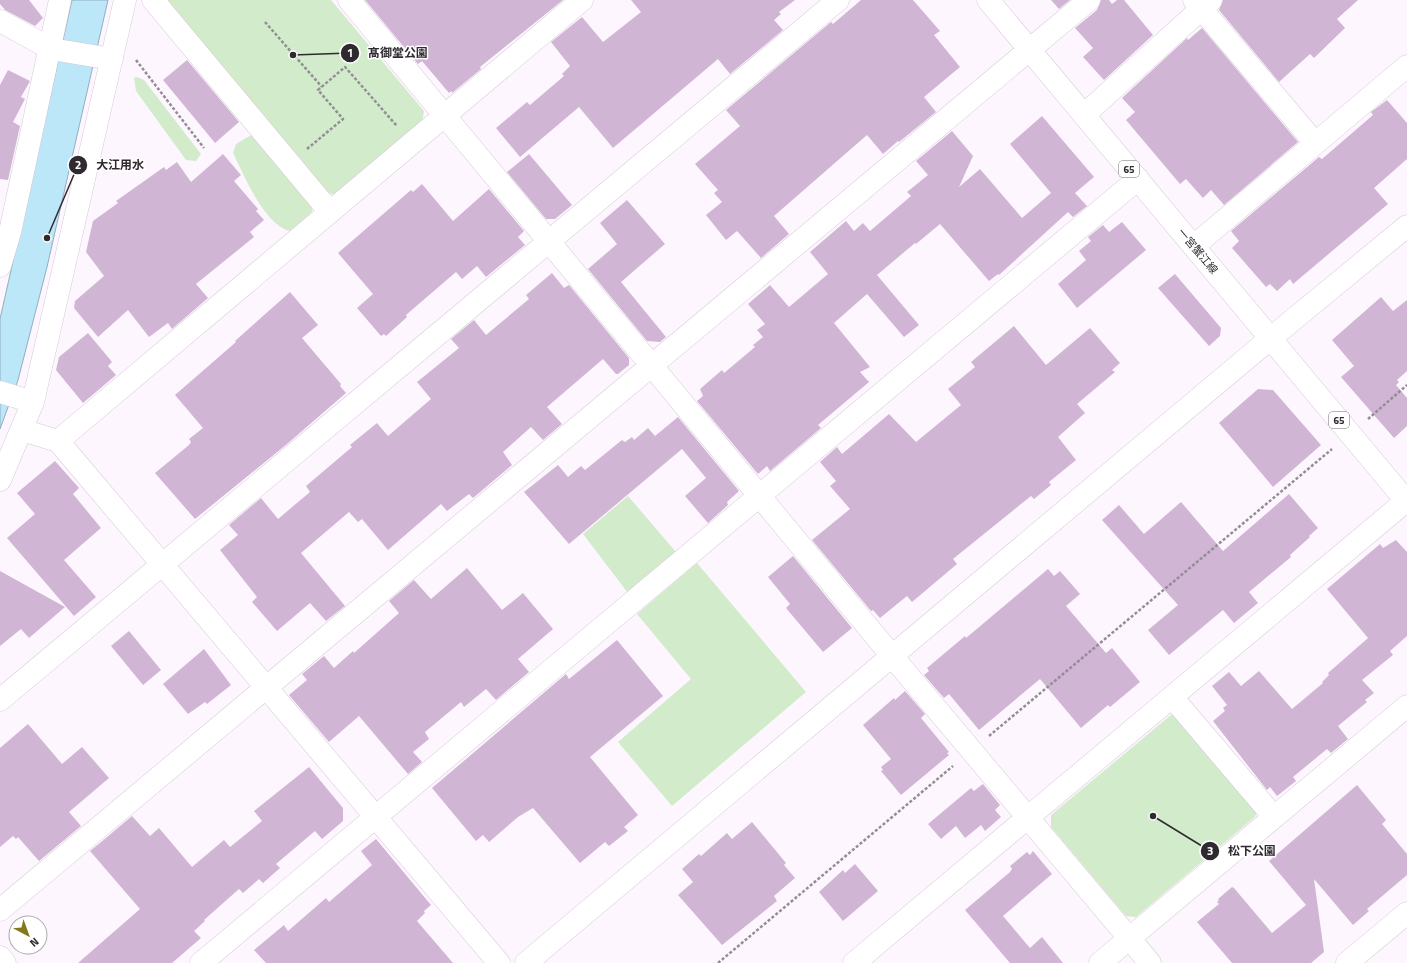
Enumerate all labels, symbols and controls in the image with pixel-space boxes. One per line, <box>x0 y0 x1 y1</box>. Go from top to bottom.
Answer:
callout: 髙御堂公園 <box>340 41 436 65</box>
text: 1 <box>347 43 353 62</box>
text: 髙御堂公園 <box>368 43 428 62</box>
callout: 大江用水 <box>68 153 152 177</box>
text: 2 <box>75 155 81 174</box>
text: 大江用水 <box>96 155 144 174</box>
road number: 65 <box>1119 161 1139 177</box>
street label: 一宮蟹江線 <box>1174 225 1222 277</box>
road number: 65 <box>1329 412 1349 428</box>
callout: 松下公園 <box>1200 839 1284 863</box>
text: 3 <box>1207 841 1213 860</box>
text: 松下公園 <box>1228 841 1276 860</box>
north arrow <box>8 915 48 955</box>
text: N <box>26 934 43 951</box>

